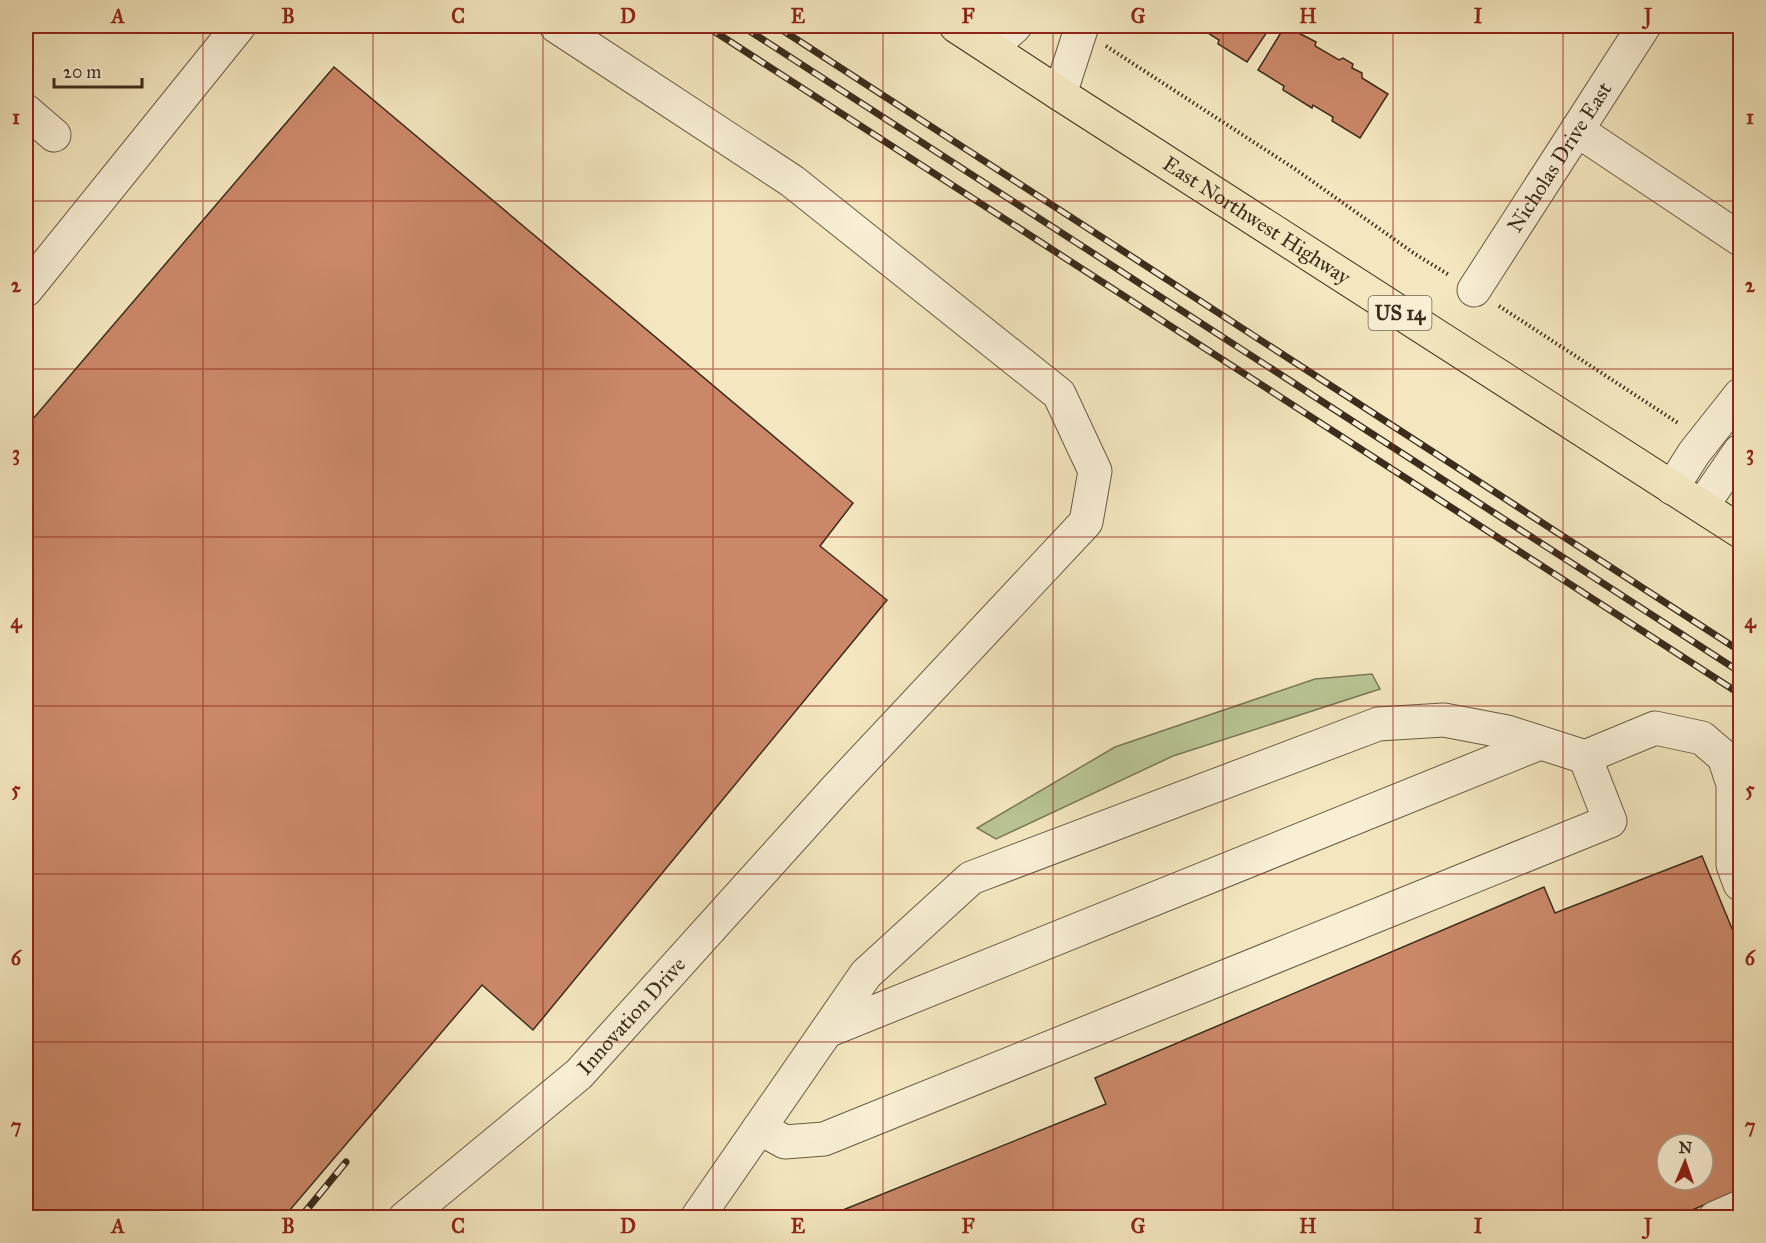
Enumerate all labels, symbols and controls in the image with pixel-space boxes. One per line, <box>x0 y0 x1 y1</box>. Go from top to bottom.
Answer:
text: A <box>109 4 125 28</box>
text: B <box>281 4 295 28</box>
text: C <box>451 4 465 28</box>
text: D <box>620 4 636 28</box>
text: E <box>791 4 806 28</box>
text: F <box>961 4 975 28</box>
text: G <box>1131 4 1146 28</box>
text: H <box>1299 4 1317 28</box>
text: I <box>1474 4 1483 28</box>
text: J <box>1641 4 1653 30</box>
scale bar <box>54 51 142 89</box>
text: 20 m <box>63 61 101 83</box>
street label: Nicholas Drive East <box>1502 77 1618 237</box>
text: 1 <box>12 105 20 129</box>
text: 1 <box>1746 105 1754 129</box>
street label: East Northwest Highway <box>1158 151 1356 291</box>
text: 2 <box>11 273 22 297</box>
text: 2 <box>1745 273 1756 297</box>
road number: US 14 <box>1368 296 1432 330</box>
text: 3 <box>12 441 20 466</box>
text: 3 <box>1746 441 1754 466</box>
text: 4 <box>10 609 22 634</box>
text: 4 <box>1744 609 1756 634</box>
text: 5 <box>11 777 21 801</box>
text: 5 <box>1745 777 1755 801</box>
text: 6 <box>11 946 23 970</box>
text: 6 <box>1745 946 1757 970</box>
street label: Innovation Drive <box>572 952 691 1080</box>
text: 7 <box>11 1114 22 1138</box>
text: 7 <box>1745 1114 1756 1138</box>
north arrow <box>1655 1132 1715 1192</box>
text: N <box>1678 1138 1693 1157</box>
text: A <box>109 1214 125 1238</box>
text: B <box>281 1214 295 1238</box>
text: C <box>451 1214 465 1238</box>
text: D <box>620 1214 636 1238</box>
text: E <box>791 1214 806 1238</box>
text: F <box>961 1214 975 1238</box>
text: G <box>1131 1214 1146 1238</box>
text: H <box>1299 1214 1317 1238</box>
text: I <box>1474 1214 1483 1238</box>
text: J <box>1641 1214 1653 1240</box>

